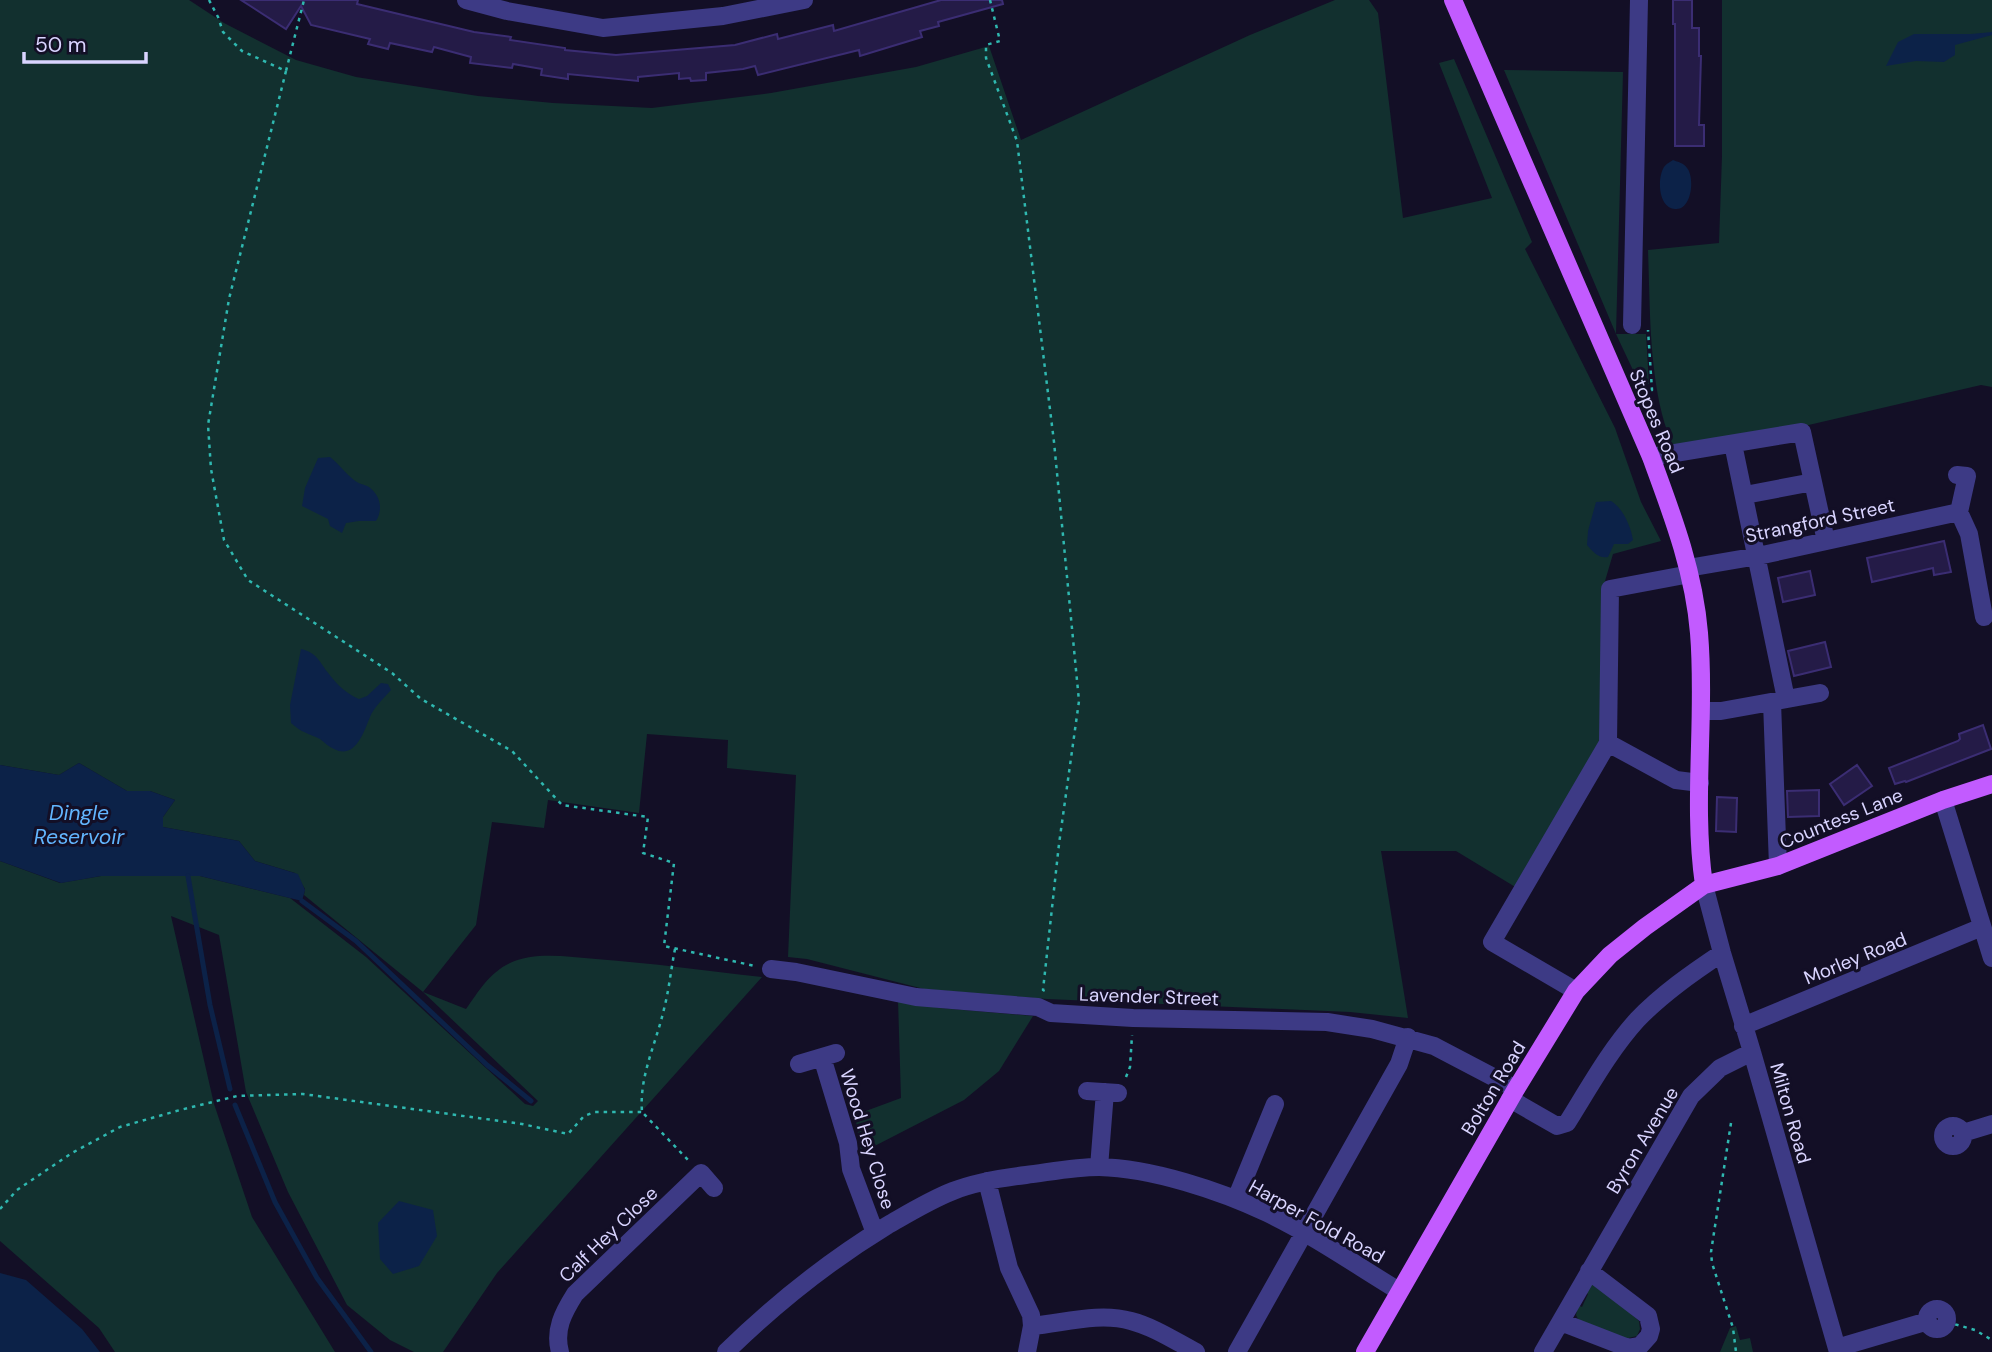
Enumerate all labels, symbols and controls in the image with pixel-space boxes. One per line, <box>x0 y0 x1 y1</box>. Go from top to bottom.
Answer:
scale bar <box>24 21 147 65</box>
text: 50 m <box>35 31 86 59</box>
street label: Stopes Road <box>1623 365 1690 477</box>
street label: Strangford Street <box>1743 492 1897 549</box>
street label: Countess Lane <box>1776 782 1907 855</box>
water label: Dingle Reservoir <box>34 799 125 851</box>
street label: Morley Road <box>1800 926 1910 990</box>
street label: Lavender Street <box>1079 982 1219 1011</box>
street label: Bolton Road <box>1456 1037 1531 1140</box>
street label: Milton Road <box>1764 1060 1817 1166</box>
street label: Wood Hey Close <box>834 1066 901 1212</box>
street label: Byron Avenue <box>1601 1082 1684 1198</box>
street label: Harper Fold Road <box>1244 1174 1389 1269</box>
street label: Calf Hey Close <box>554 1181 663 1288</box>

